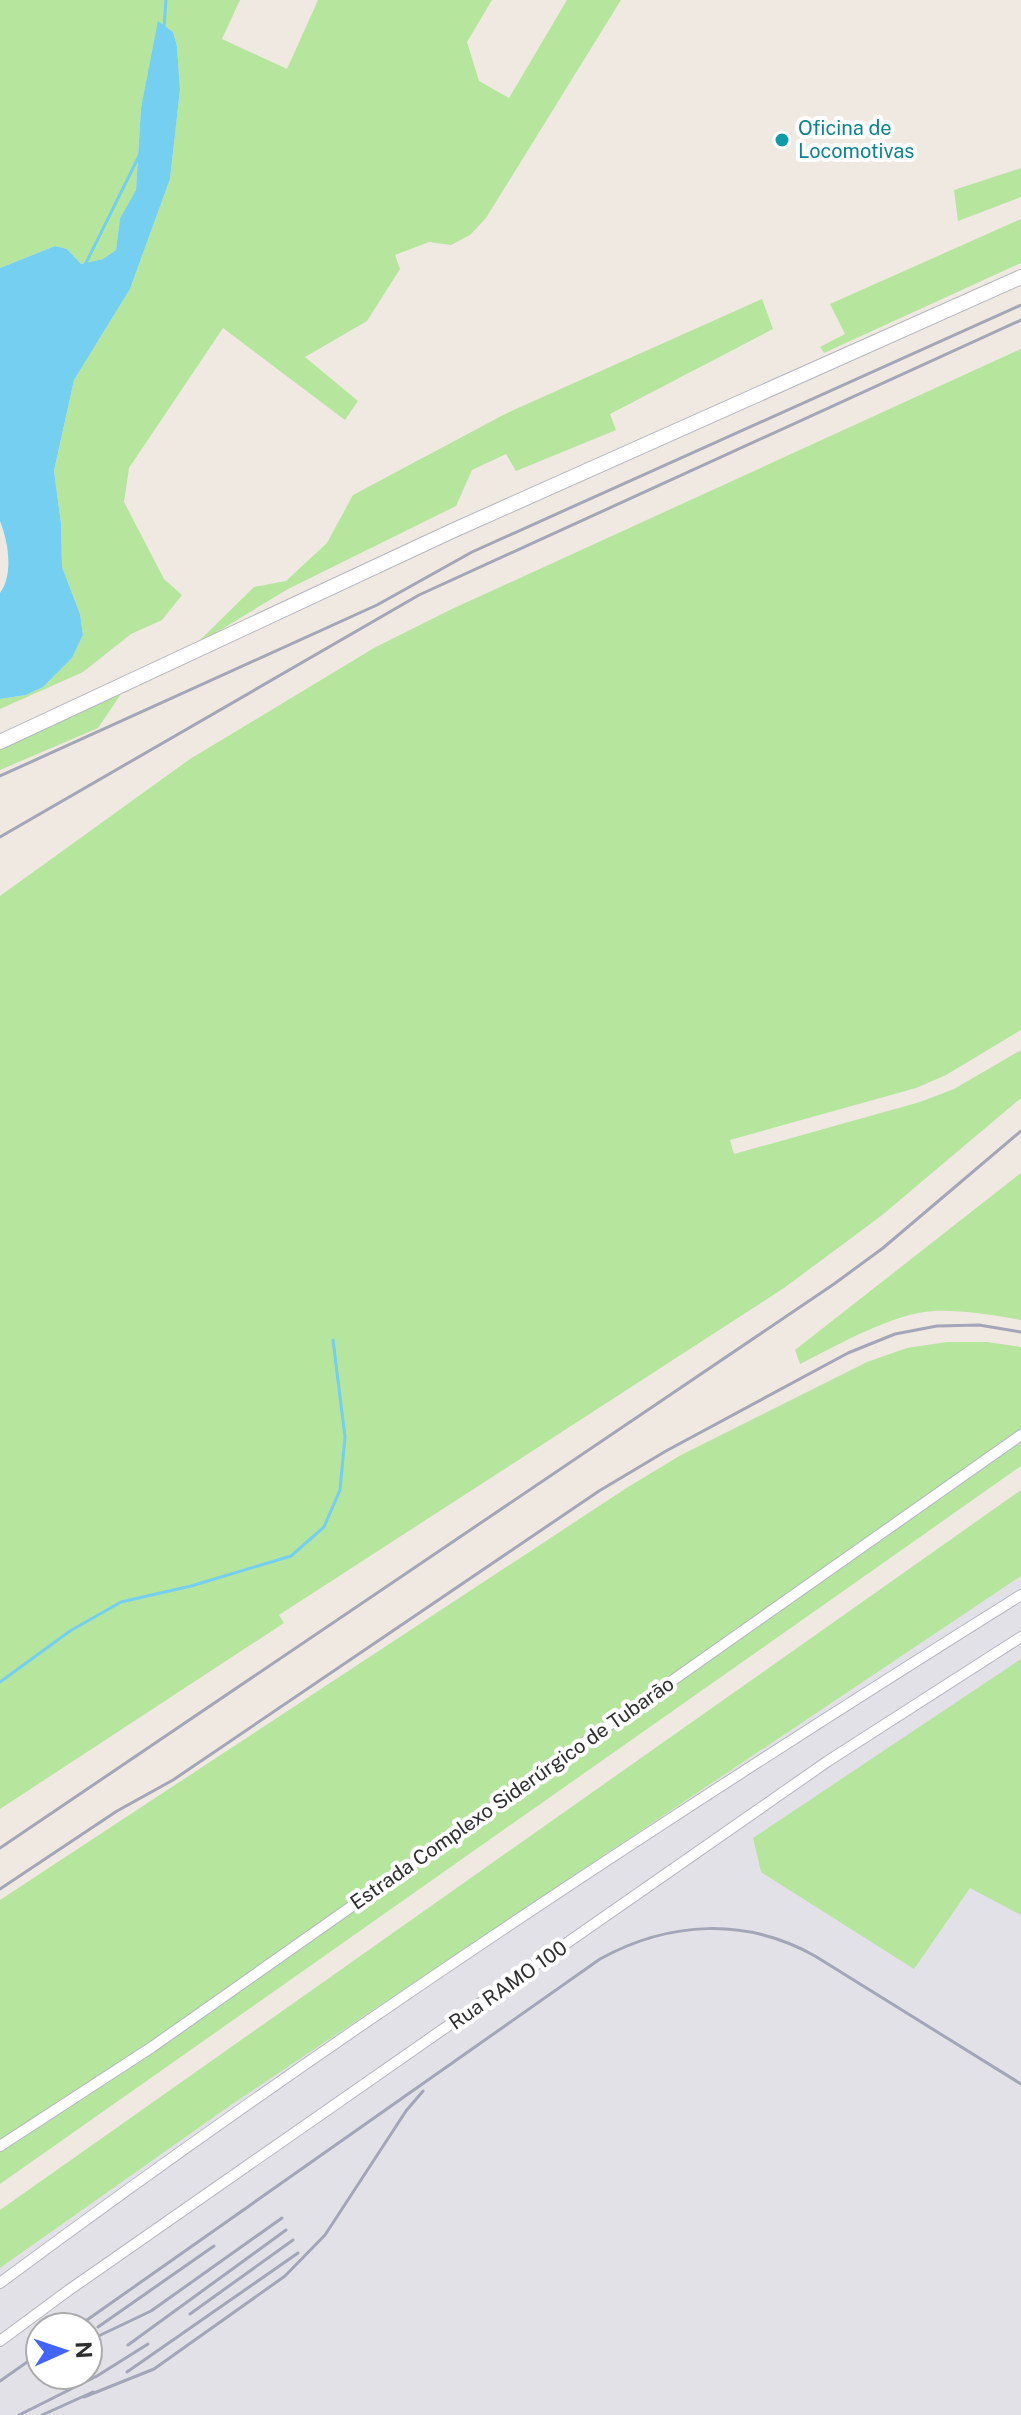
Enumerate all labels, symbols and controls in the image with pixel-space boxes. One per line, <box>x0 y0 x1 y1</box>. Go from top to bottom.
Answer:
place label: Oficina de Locomotivas <box>798 116 914 163</box>
marker: Oficina de Locomotivas <box>773 131 791 149</box>
street label: Estrada Complexo Siderúrgico de Tubarão <box>346 1671 678 1915</box>
street label: Rua RAMO 100 <box>444 1935 572 2035</box>
north arrow <box>24 2311 104 2391</box>
text: N <box>71 2341 97 2359</box>

